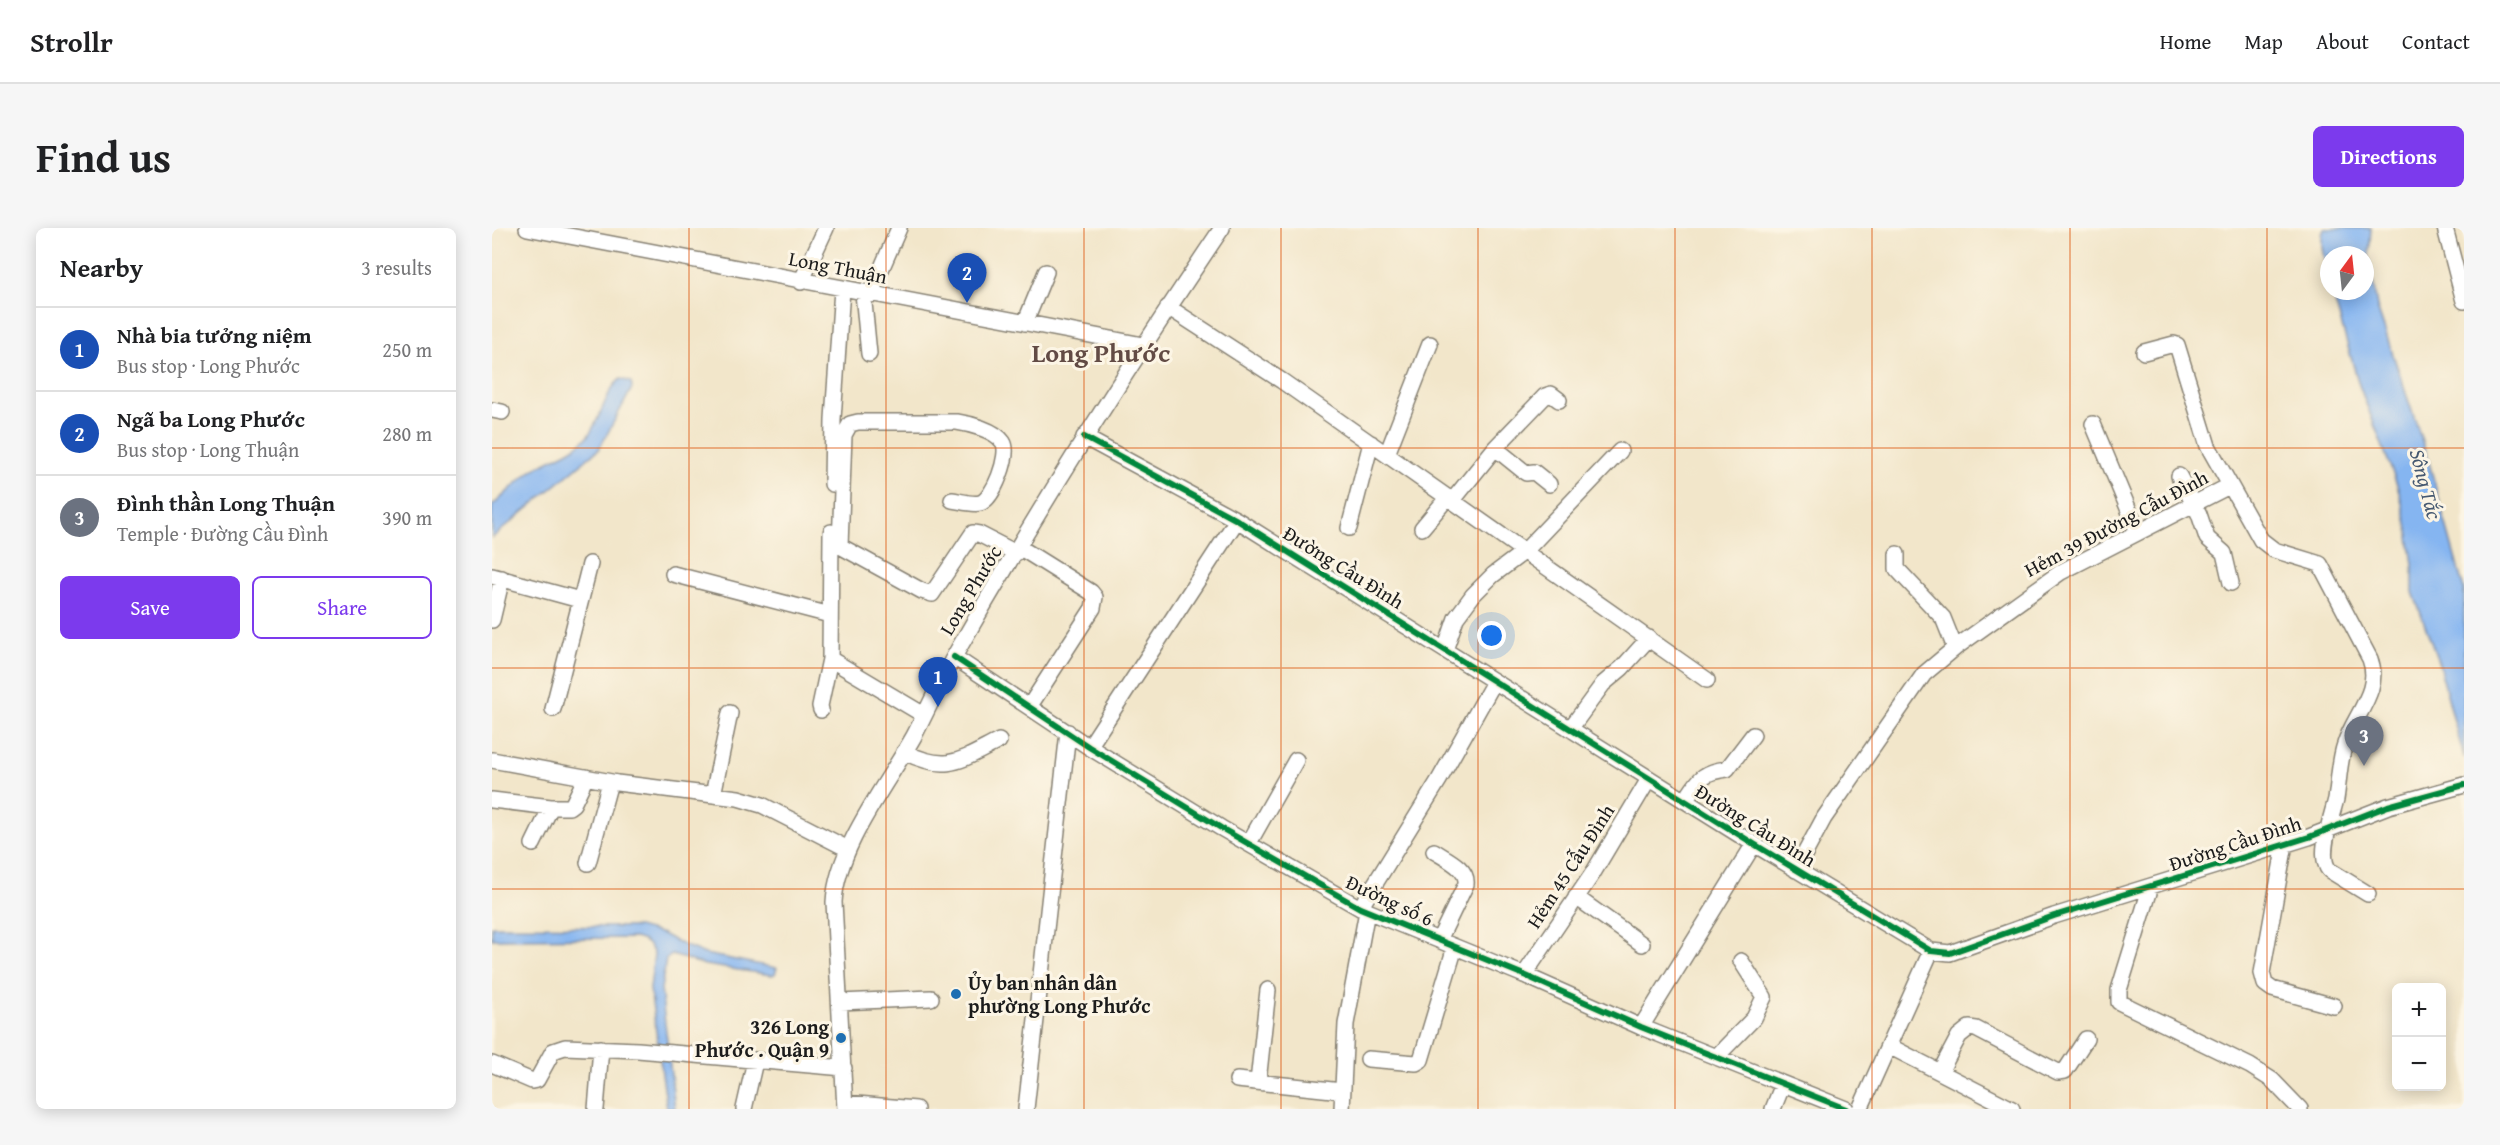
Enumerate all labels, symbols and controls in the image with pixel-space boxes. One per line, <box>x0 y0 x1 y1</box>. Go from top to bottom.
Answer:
text: Strollr <box>30 21 113 62</box>
text: Home <box>2160 26 2211 57</box>
text: Map <box>2244 26 2283 57</box>
text: About <box>2316 26 2369 57</box>
text: Contact <box>2402 26 2470 57</box>
text: Find us <box>36 126 171 187</box>
button: Directions <box>2313 126 2464 187</box>
street label: Long Thuận <box>786 243 890 291</box>
north arrow <box>2320 246 2374 300</box>
text: Nearby <box>60 248 143 287</box>
text: 3 results <box>361 253 432 282</box>
pin: 2 <box>948 254 986 303</box>
text: Nhà bia tưởng niệm <box>117 319 312 351</box>
district label: Long Phước <box>1032 333 1170 372</box>
text: 1 <box>74 335 85 364</box>
text: 250 m <box>382 335 432 364</box>
text: Bus stop · Long Phước <box>117 351 300 380</box>
text: Ngã ba Long Phước <box>117 403 305 435</box>
text: 2 <box>74 419 85 448</box>
text: 280 m <box>382 419 432 448</box>
text: Bus stop · Long Thuận <box>117 435 299 464</box>
water label: Sông Tắc <box>2402 445 2450 523</box>
street label: Hẻm 39 Đường Cẫu Đình <box>2019 462 2213 584</box>
text: Đình thần Long Thuận <box>117 487 335 519</box>
text: 3 <box>74 503 85 532</box>
text: 390 m <box>382 503 432 532</box>
street label: Đường Cầu Đình <box>1278 518 1410 616</box>
text: Temple · Đường Cầu Đình <box>117 519 328 548</box>
street label: Long Phước <box>932 539 1008 640</box>
button: Save <box>60 576 240 639</box>
button: Share <box>252 576 432 639</box>
your location <box>1477 621 1506 650</box>
pin: 1 <box>918 658 958 707</box>
pin: 3 <box>2344 716 2384 766</box>
street label: Đường Cầu Đình <box>1690 776 1822 874</box>
street label: Hẻm 45 Cẫu Đình <box>1519 798 1621 934</box>
street label: Đường Cầu Đình <box>2165 808 2305 878</box>
street label: Đường số 6 <box>1341 867 1439 933</box>
place label: Ủy ban nhân dân phường Long Phước <box>968 968 1151 1020</box>
map controls <box>2392 983 2446 1091</box>
button: + <box>2392 983 2446 1037</box>
marker: Ủy ban nhân dân phường Long Phước <box>949 987 963 1001</box>
place label: 326 Long Phước . Quận 9 <box>695 1012 829 1064</box>
marker: 326 Long Phước . Quận 9 <box>834 1031 848 1045</box>
button: − <box>2392 1037 2446 1091</box>

